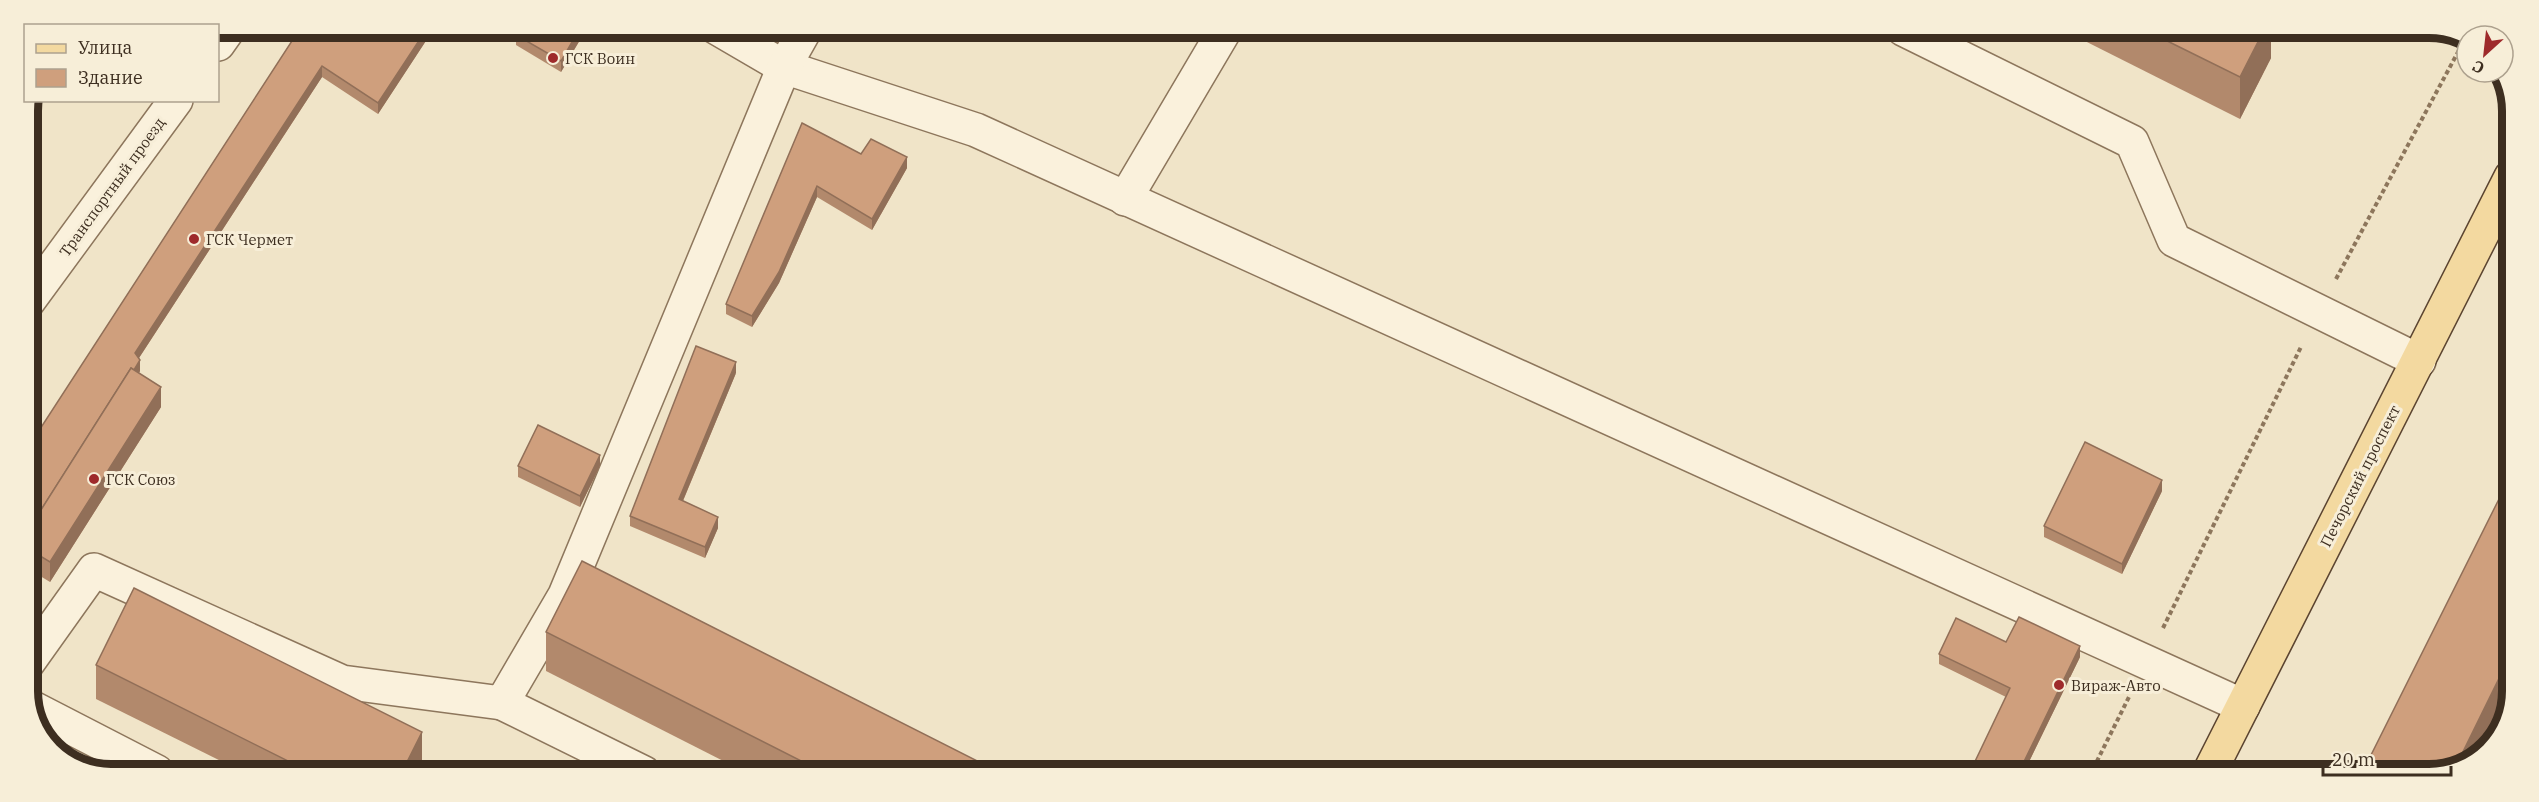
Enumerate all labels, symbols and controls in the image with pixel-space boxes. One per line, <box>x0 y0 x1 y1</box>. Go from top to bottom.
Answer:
legend <box>24 24 219 102</box>
north arrow <box>2455 24 2515 84</box>
text: Улица <box>78 36 133 59</box>
place label: ГСК Воин <box>565 49 635 68</box>
marker: ГСК Воин <box>546 51 560 65</box>
text: С <box>2469 56 2487 79</box>
text: Здание <box>78 66 143 89</box>
street label: Транспортный проезд <box>55 114 169 260</box>
place label: ГСК Чермет <box>206 230 293 249</box>
marker: ГСК Чермет <box>187 232 201 246</box>
street label: Печорский проспект <box>2316 402 2404 550</box>
place label: ГСК Союз <box>106 470 176 489</box>
marker: ГСК Союз <box>87 472 101 486</box>
place label: Вираж-Авто <box>2071 676 2161 695</box>
marker: Вираж-Авто <box>2052 678 2066 692</box>
scale bar <box>2323 739 2450 777</box>
text: 20 m <box>2332 748 2375 771</box>

